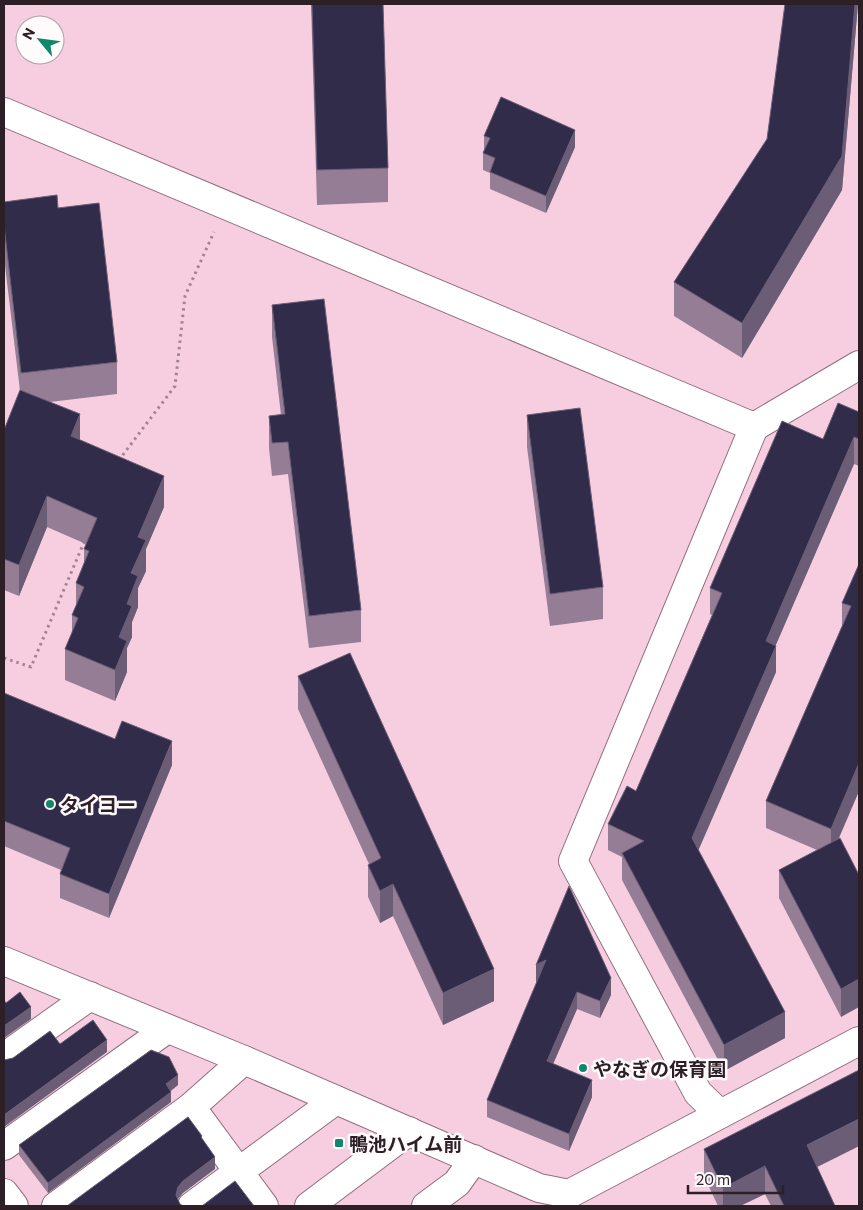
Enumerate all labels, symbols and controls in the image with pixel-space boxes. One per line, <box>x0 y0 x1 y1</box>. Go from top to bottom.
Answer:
north arrow <box>15 15 65 65</box>
text: N <box>18 25 38 42</box>
place label: タイヨー <box>60 793 136 816</box>
marker: タイヨー <box>44 798 56 810</box>
place label: やなぎの保育園 <box>593 1057 726 1080</box>
marker: やなぎの保育園 <box>577 1062 589 1074</box>
place label: 鴨池ハイム前 <box>349 1132 462 1155</box>
marker: 鴨池ハイム前 <box>333 1137 345 1149</box>
scale bar <box>688 1162 783 1194</box>
text: 20 m <box>696 1170 730 1188</box>

